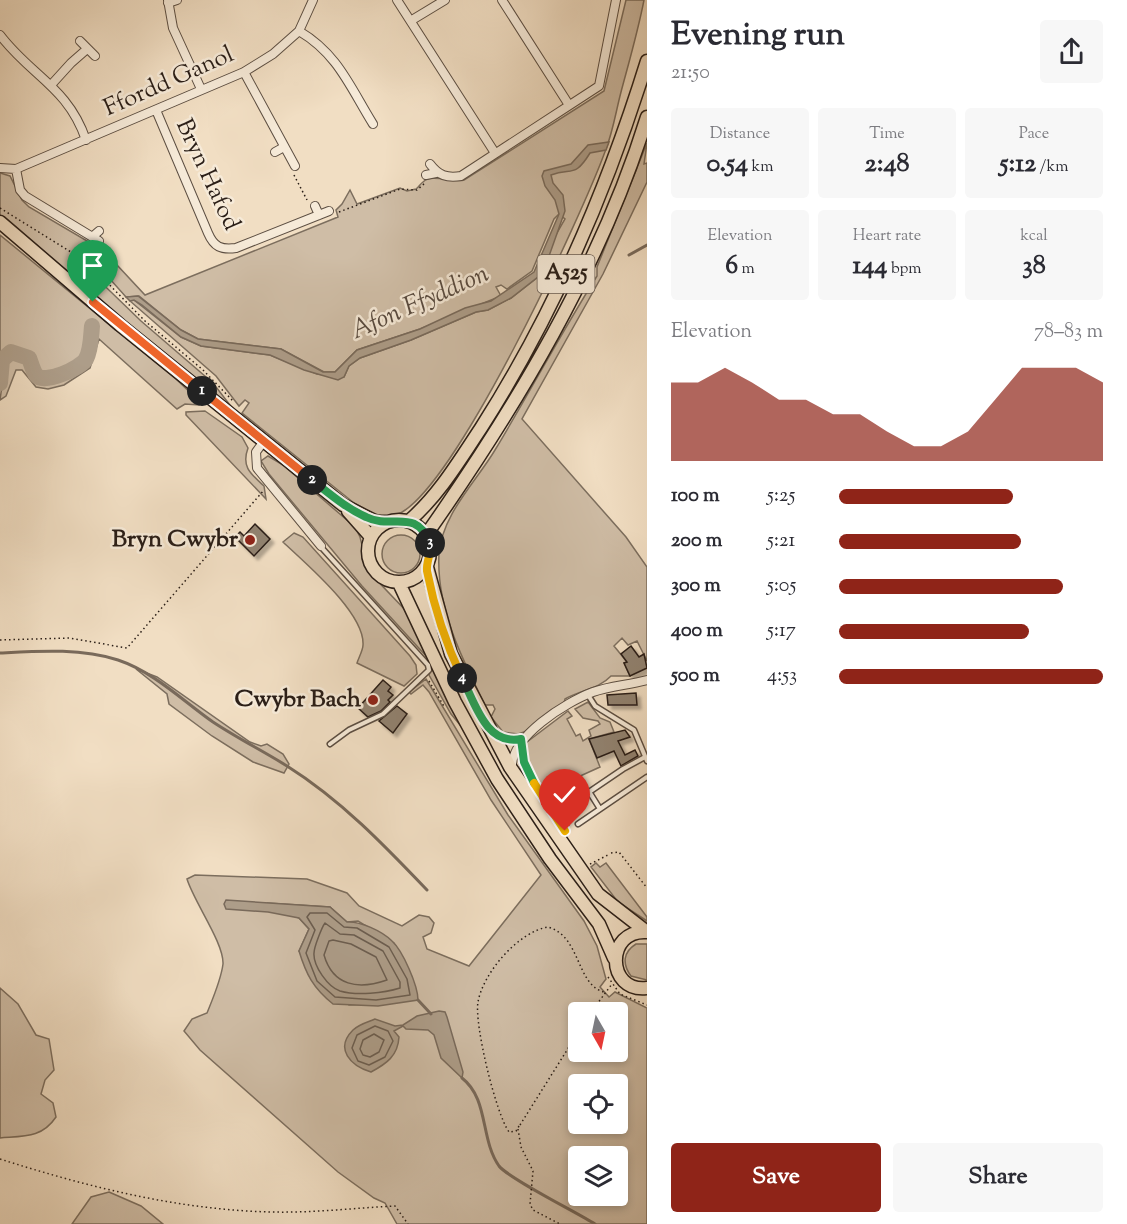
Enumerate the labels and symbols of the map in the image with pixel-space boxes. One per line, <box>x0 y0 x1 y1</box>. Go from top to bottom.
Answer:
street label: Ffordd Ganol <box>99 38 240 126</box>
street label: Bryn Hafod <box>166 113 248 237</box>
pin <box>67 240 118 302</box>
road number: A525 <box>538 255 594 293</box>
water label: Afon Ffyddion <box>345 256 495 350</box>
pin: 1 <box>187 376 217 406</box>
pin: 2 <box>297 465 327 495</box>
place label: Bryn Cwybr <box>112 523 239 557</box>
pin: 3 <box>415 528 445 558</box>
marker: Bryn Cwybr <box>243 533 257 547</box>
pin: 4 <box>447 663 477 693</box>
place label: Cwybr Bach <box>234 683 362 717</box>
marker: Cwybr Bach <box>366 693 380 707</box>
pin <box>539 769 590 831</box>
north arrow <box>568 1002 628 1062</box>

